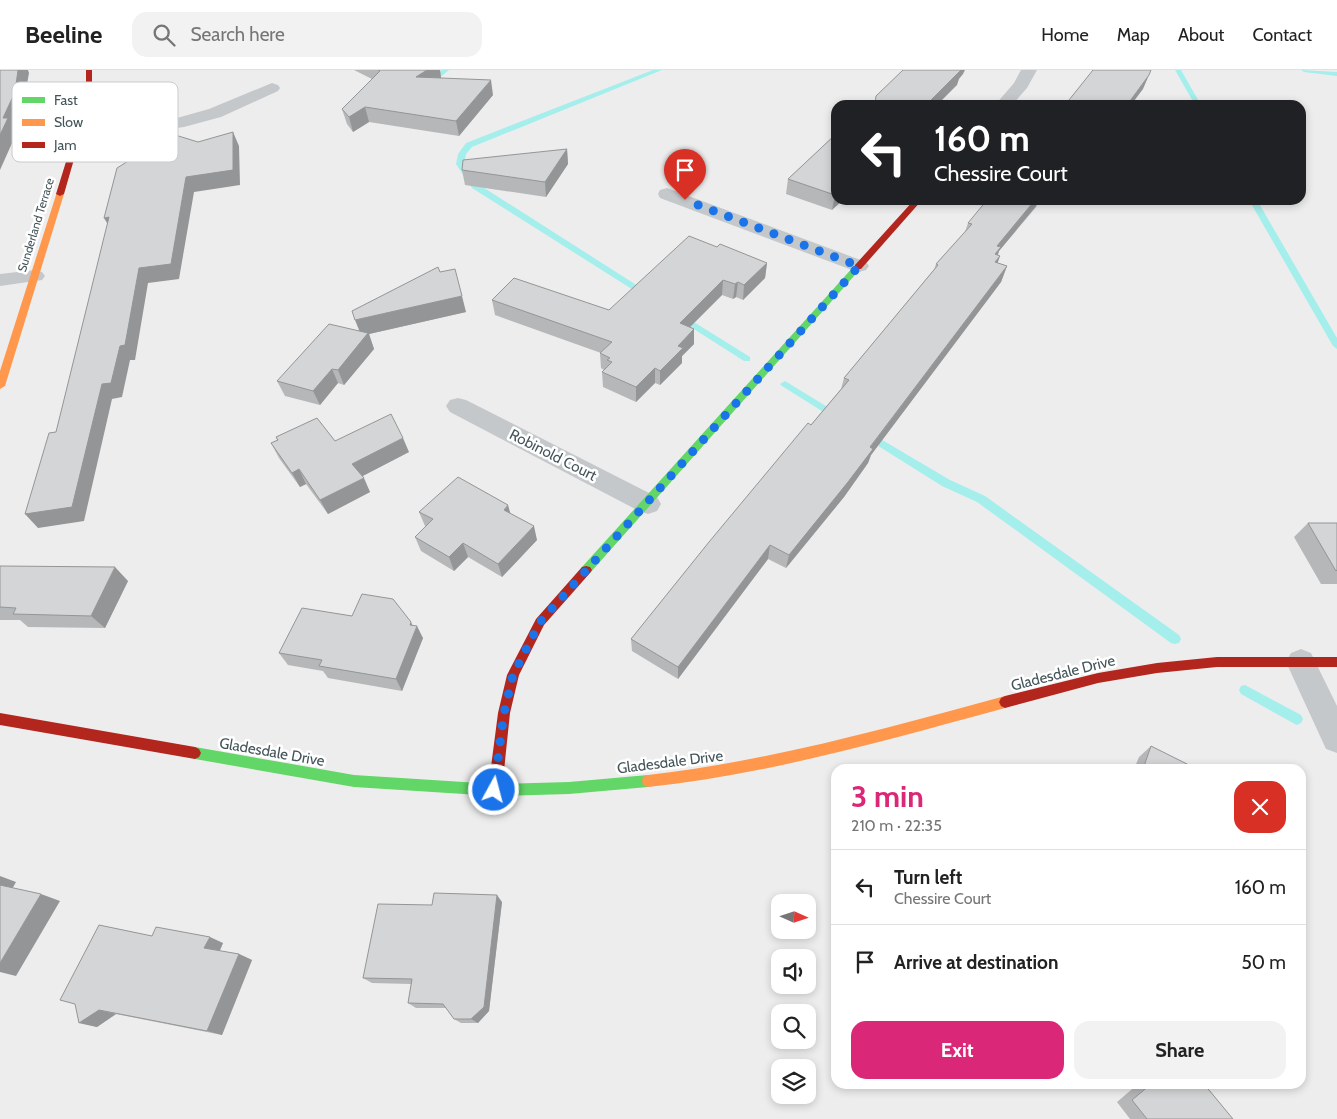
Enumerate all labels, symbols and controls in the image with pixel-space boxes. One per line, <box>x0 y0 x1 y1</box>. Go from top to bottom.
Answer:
search box <box>132 12 482 57</box>
text: Beeline <box>25 20 102 49</box>
icon: search <box>150 21 178 49</box>
text: Search here <box>190 23 285 46</box>
text: Home <box>1041 24 1089 46</box>
text: Map <box>1117 24 1150 46</box>
text: About <box>1178 24 1224 46</box>
text: Contact <box>1252 24 1312 46</box>
legend <box>12 82 178 162</box>
text: Fast <box>54 91 78 109</box>
text: Slow <box>54 113 83 131</box>
text: 160 m <box>934 117 1030 160</box>
icon: left <box>851 120 916 185</box>
text: Jam <box>53 136 76 154</box>
pin <box>664 149 706 200</box>
icon: arrive <box>671 156 699 184</box>
text: Chessire Court <box>934 160 1068 187</box>
street label: Sunderland Terrace <box>14 176 57 274</box>
street label: Robinold Court <box>506 425 600 485</box>
street label: Gladesdale Drive <box>1009 651 1117 695</box>
street label: Gladesdale Drive <box>218 734 326 770</box>
street label: Gladesdale Drive <box>616 747 724 777</box>
position arrow <box>467 763 519 815</box>
text: 3 min <box>851 778 924 815</box>
button: close <box>1234 781 1286 833</box>
text: 210 m · 22:35 <box>851 816 942 835</box>
text: Turn left <box>894 866 962 889</box>
icon: left <box>851 873 879 901</box>
text: 160 m <box>1235 876 1286 899</box>
text: Chessire Court <box>894 889 991 908</box>
north arrow <box>771 894 816 939</box>
map controls <box>771 894 816 1104</box>
icon: arrive <box>851 948 879 976</box>
button: sound <box>771 949 816 994</box>
text: Arrive at destination <box>894 951 1058 974</box>
text: 50 m <box>1242 951 1286 974</box>
button: search <box>771 1004 816 1049</box>
button: Exit <box>851 1021 1064 1079</box>
button: Share <box>1074 1021 1286 1079</box>
button: layers <box>771 1059 816 1104</box>

